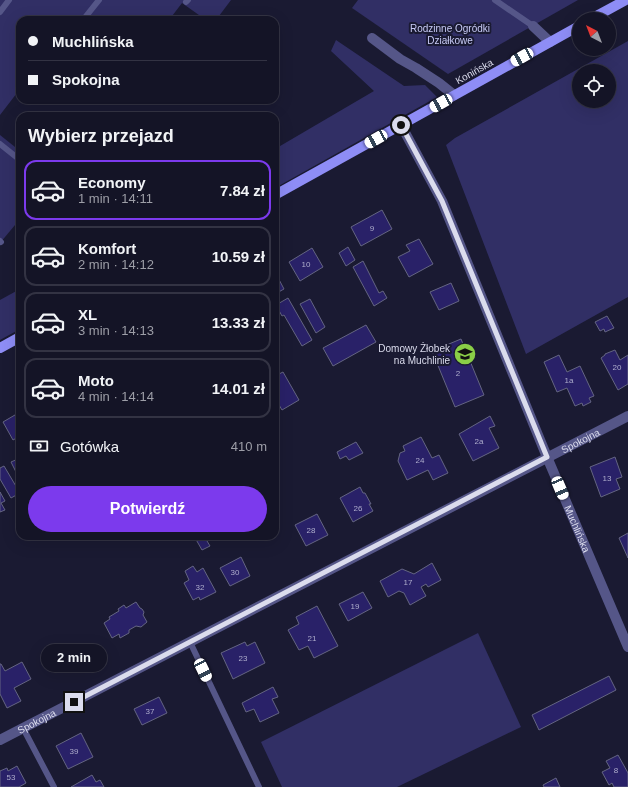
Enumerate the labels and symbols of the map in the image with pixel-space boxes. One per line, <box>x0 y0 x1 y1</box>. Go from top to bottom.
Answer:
north arrow <box>572 12 616 56</box>
park label: Rodzinne Ogródki Działkowe <box>410 23 490 46</box>
car <box>509 46 535 68</box>
street label: Konińska <box>454 56 495 86</box>
car <box>428 92 454 114</box>
route start <box>392 116 410 134</box>
car <box>363 128 389 150</box>
house number: 9 <box>370 224 375 233</box>
house number: 10 <box>302 260 311 269</box>
school or university icon: Domowy Żłobek na Muchlinie <box>452 341 478 367</box>
place label: Domowy Żłobek na Muchlinie <box>378 342 451 366</box>
house number: 20 <box>613 363 622 372</box>
house number: 2 <box>456 369 461 378</box>
house number: 1a <box>565 376 574 385</box>
street label: Spokojna <box>559 426 602 455</box>
house number: 2a <box>475 437 484 446</box>
house number: 24 <box>416 456 425 465</box>
house number: 13 <box>603 474 612 483</box>
car <box>550 475 570 501</box>
house number: 26 <box>354 504 363 513</box>
street label: Muchlińska <box>562 504 592 554</box>
house number: 28 <box>307 526 316 535</box>
house number: 30 <box>231 568 240 577</box>
house number: 17 <box>404 578 413 587</box>
house number: 32 <box>196 583 205 592</box>
house number: 19 <box>351 602 360 611</box>
house number: 21 <box>308 634 317 643</box>
callout: 2 min <box>41 644 107 672</box>
house number: 23 <box>239 654 248 663</box>
car <box>192 657 214 683</box>
route end <box>65 693 83 711</box>
street label: Spokojna <box>16 707 58 736</box>
house number: 37 <box>146 707 155 716</box>
house number: 39 <box>70 747 79 756</box>
house number: 8 <box>614 766 619 775</box>
house number: 53 <box>7 773 16 782</box>

